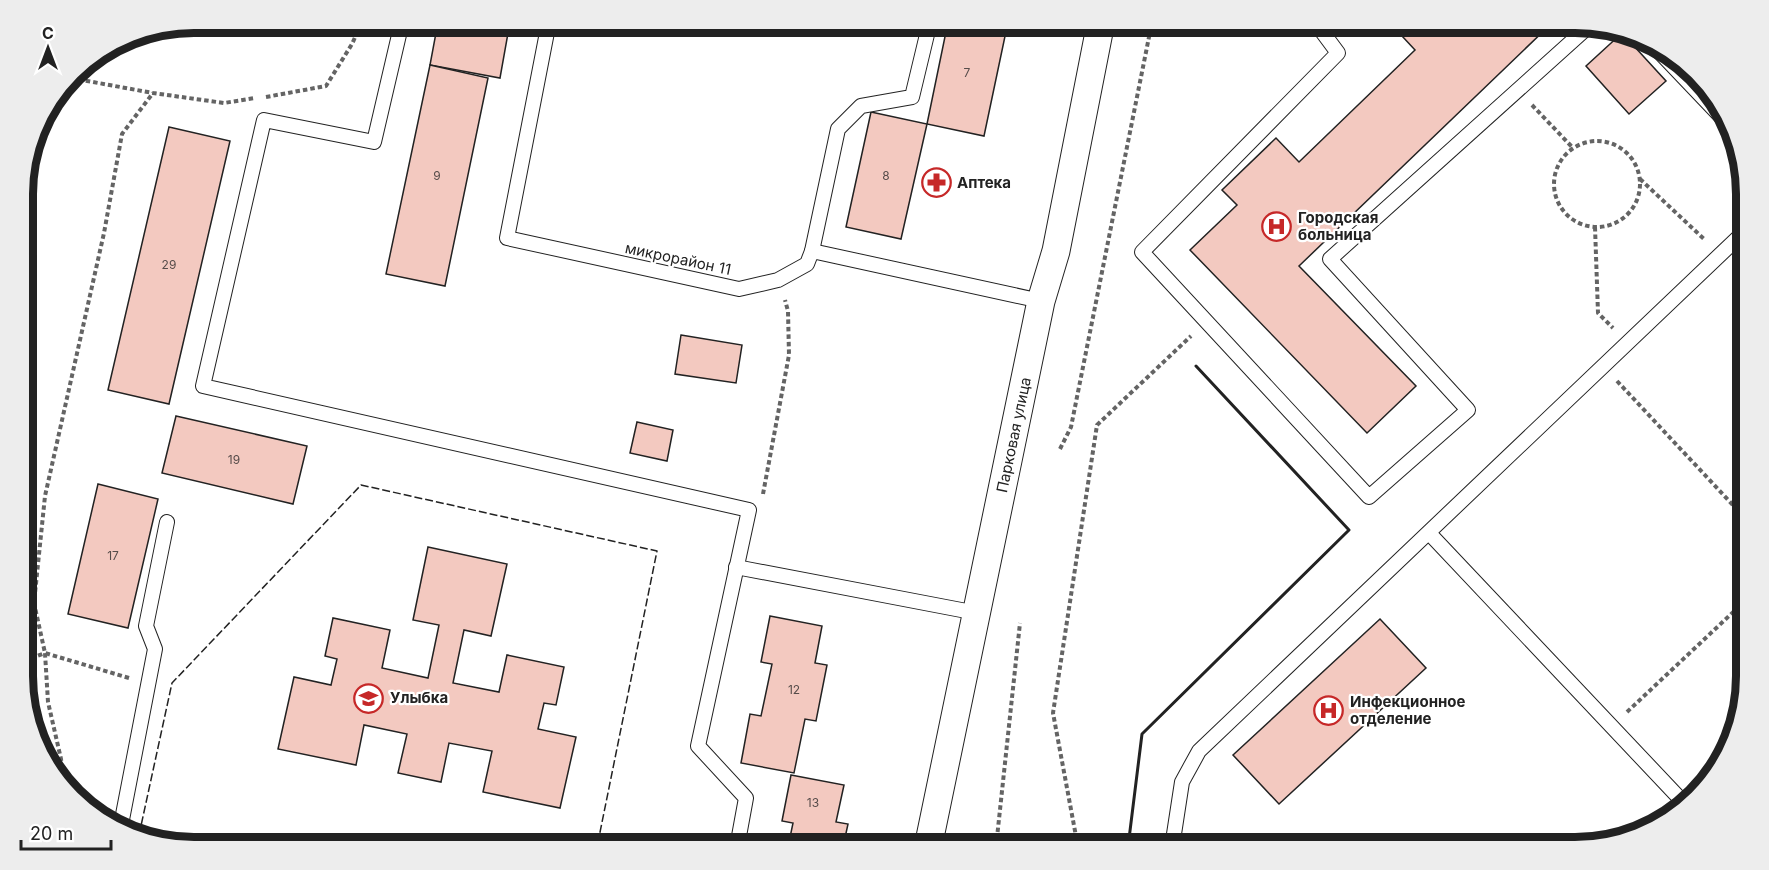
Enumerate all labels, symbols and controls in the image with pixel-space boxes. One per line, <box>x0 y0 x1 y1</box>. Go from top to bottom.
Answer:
north arrow <box>18 18 78 78</box>
text: С <box>42 23 54 43</box>
house number: 7 <box>964 65 971 80</box>
pharmacy icon: Аптека <box>920 167 952 199</box>
house number: 9 <box>433 168 441 183</box>
house number: 8 <box>882 168 890 183</box>
place label: Аптека <box>957 173 1011 192</box>
place label: Городская больница <box>1298 208 1378 244</box>
hospital icon: Городская больница <box>1261 211 1293 243</box>
street label: микрорайон 11 <box>623 238 733 279</box>
house number: 29 <box>162 257 176 272</box>
street label: Парковая улица <box>992 375 1035 494</box>
house number: 19 <box>228 452 240 467</box>
house number: 17 <box>107 548 119 563</box>
school or university icon: Улыбка <box>353 682 385 714</box>
house number: 12 <box>788 682 800 697</box>
place label: Улыбка <box>390 688 448 707</box>
place label: Инфекционное отделение <box>1350 692 1466 728</box>
hospital icon: Инфекционное отделение <box>1313 695 1345 727</box>
house number: 13 <box>807 795 819 810</box>
scale bar <box>21 813 111 851</box>
text: 20 m <box>30 823 73 844</box>

